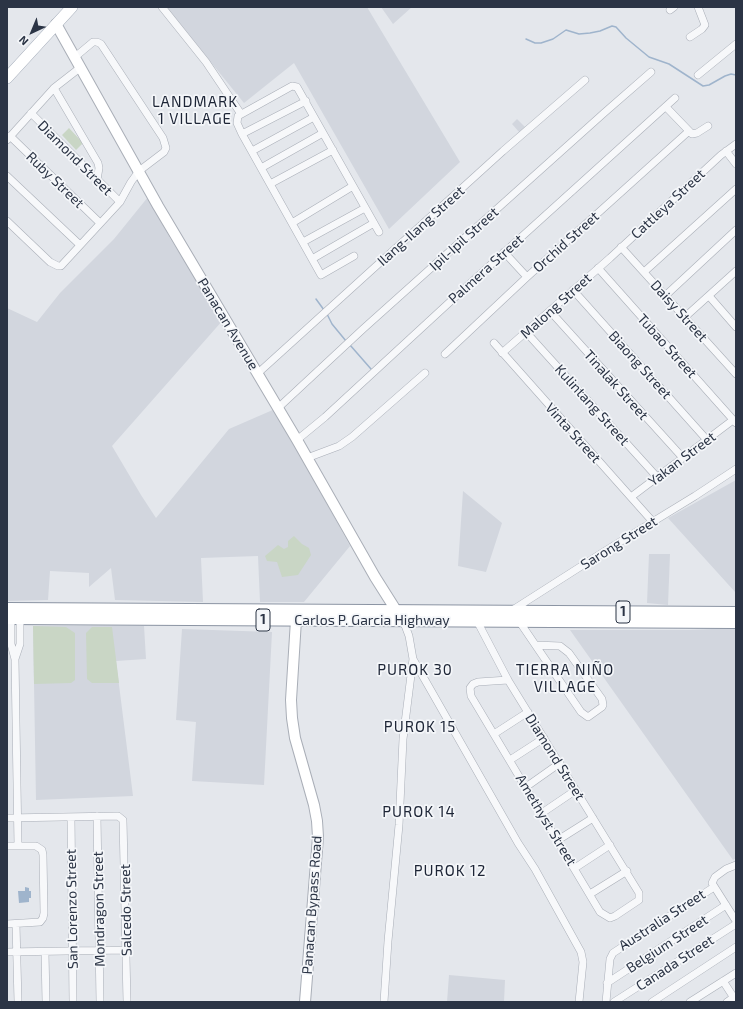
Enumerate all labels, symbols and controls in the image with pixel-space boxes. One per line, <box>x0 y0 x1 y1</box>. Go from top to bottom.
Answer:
north arrow <box>12 12 52 52</box>
text: N <box>16 34 31 48</box>
district label: LANDMARK 1 VILLAGE <box>152 93 238 128</box>
street label: Diamond Street <box>34 117 116 199</box>
street label: Ruby Street <box>23 148 87 212</box>
street label: Cattleya Street <box>628 165 708 243</box>
street label: Ilang-Ilang Street <box>374 183 468 269</box>
street label: Ipil-Ipil Street <box>426 204 502 274</box>
street label: Orchid Street <box>529 208 603 276</box>
street label: Palmera Street <box>445 231 527 307</box>
street label: Malong Street <box>517 270 595 342</box>
street label: Panacan Avenue <box>194 275 262 373</box>
street label: Daisy Street <box>647 277 711 345</box>
street label: Tubao Street <box>634 310 700 382</box>
street label: Biaong Street <box>605 328 675 402</box>
street label: Tinalak Street <box>580 347 652 423</box>
street label: Kulintang Street <box>551 361 633 449</box>
street label: Vinta Street <box>542 399 604 467</box>
street label: Yakan Street <box>645 428 719 490</box>
street label: Sarong Street <box>578 513 660 573</box>
road number: 1 <box>616 601 630 623</box>
road number: 1 <box>256 609 270 631</box>
street label: Carlos P. Garcia Highway <box>294 612 450 628</box>
district label: PUROK 30 <box>377 661 453 679</box>
district label: TIERRA NIÑO VILLAGE <box>516 661 614 696</box>
street label: Diamond Street <box>522 711 588 803</box>
district label: PUROK 15 <box>384 718 456 736</box>
street label: Amethyst Street <box>512 771 580 869</box>
district label: PUROK 14 <box>382 803 456 821</box>
street label: Panacan Bypass Road <box>299 835 325 975</box>
street label: San Lorenzo Street <box>63 849 81 969</box>
street label: Mondragon Street <box>90 851 108 967</box>
district label: PUROK 12 <box>414 862 486 880</box>
street label: Salcedo Street <box>117 864 135 956</box>
street label: Australia Street <box>616 886 708 954</box>
street label: Belgium Street <box>623 911 711 977</box>
street label: Canada Street <box>633 932 717 994</box>

